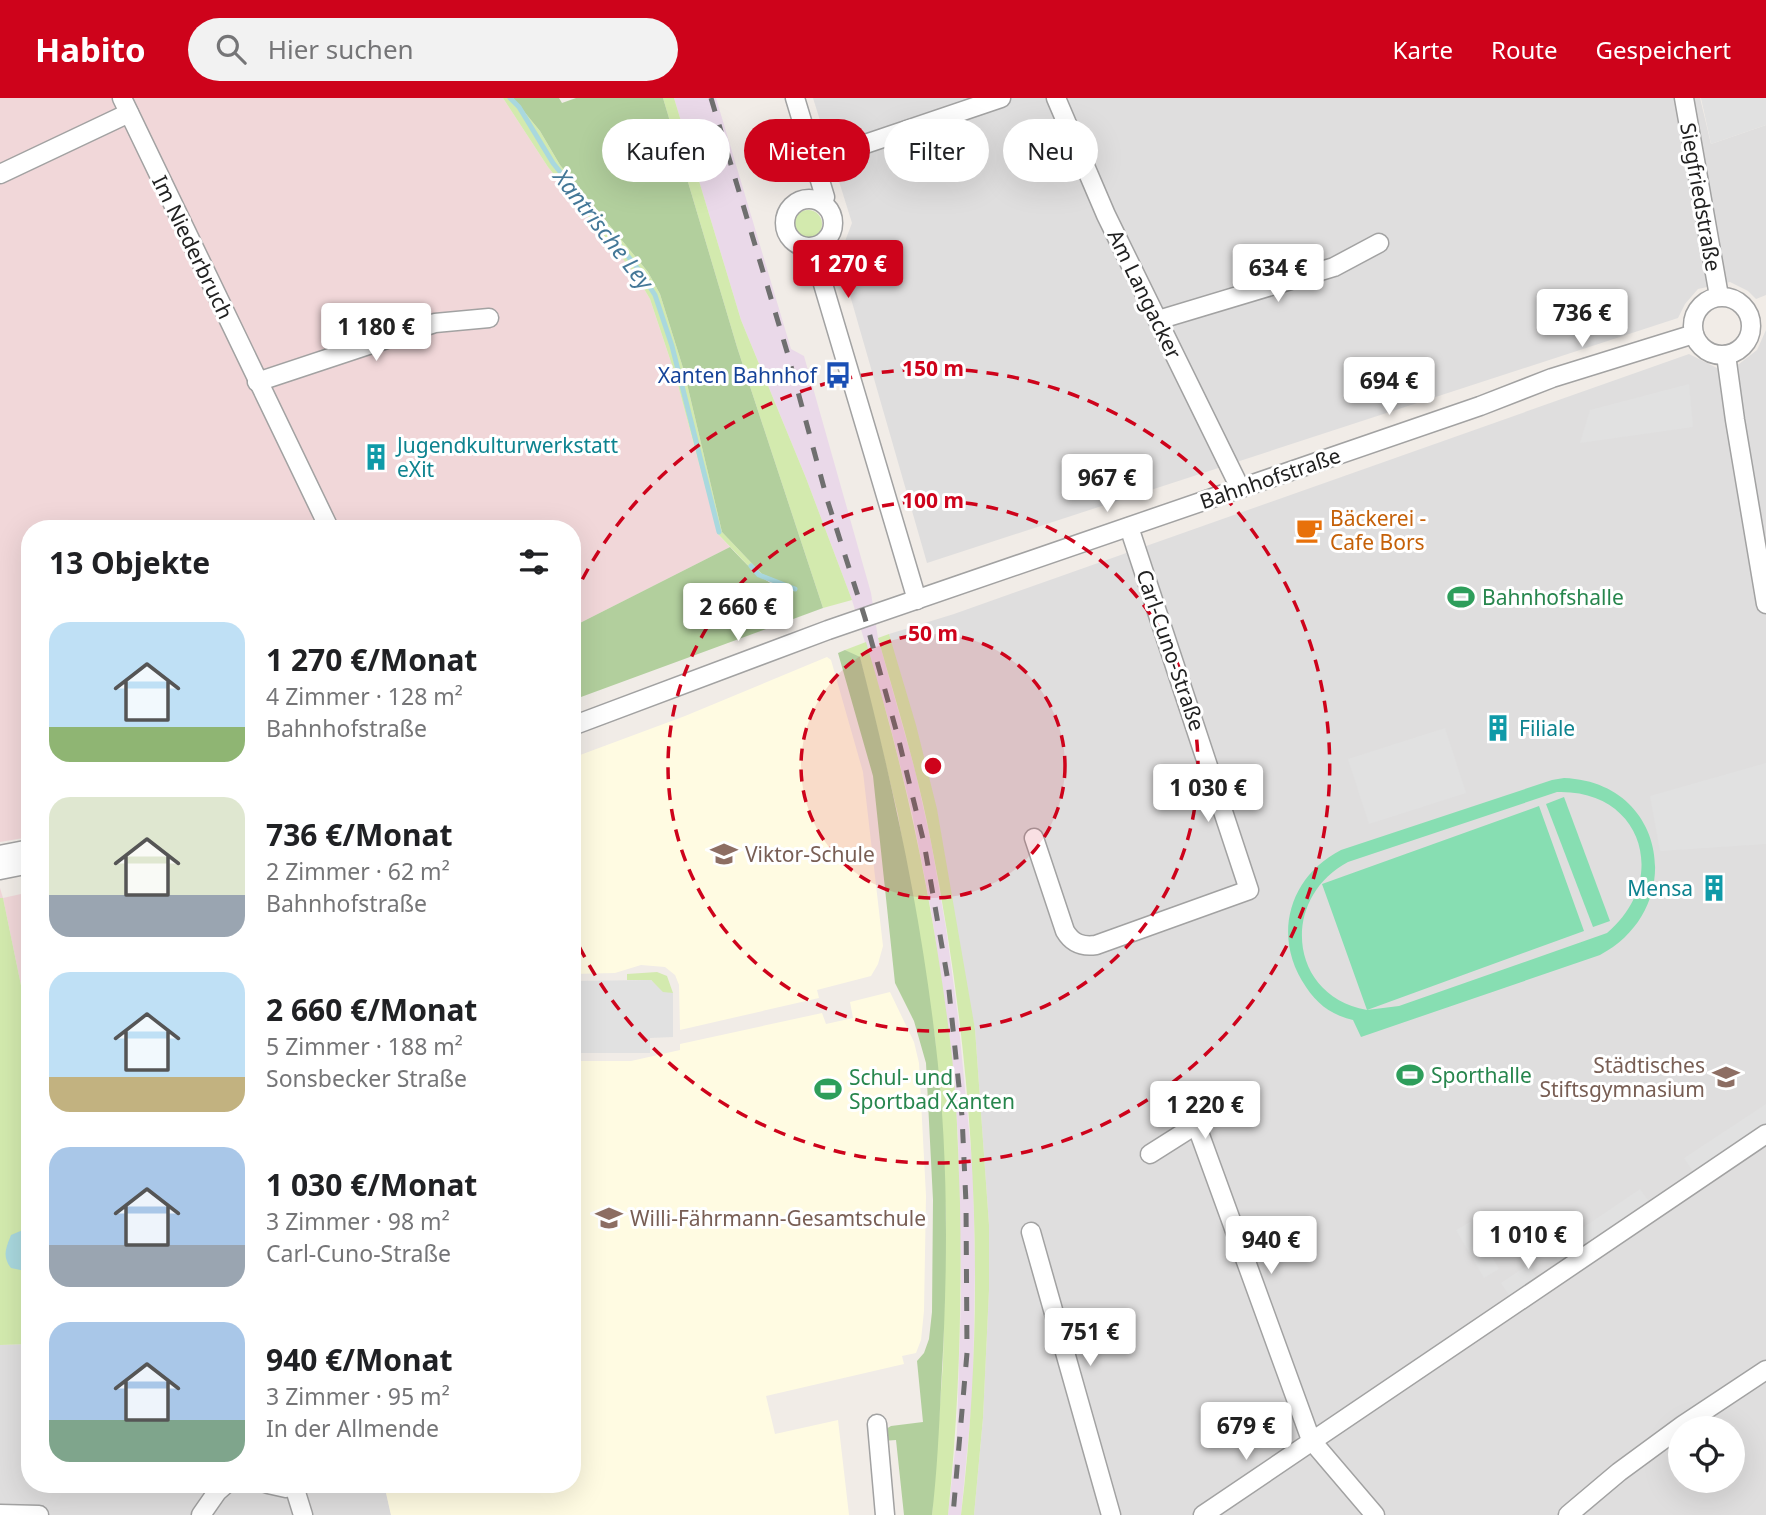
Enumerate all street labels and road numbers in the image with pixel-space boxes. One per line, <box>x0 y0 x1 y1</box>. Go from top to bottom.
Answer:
street label: Siegfriedstraße <box>1674 120 1728 274</box>
street label: Im Niederbruch <box>146 171 240 323</box>
street label: Am Langacker <box>1102 225 1189 364</box>
street label: Bahnhofstraße <box>1196 441 1344 515</box>
street label: Carl-Cuno-Straße <box>1130 566 1212 734</box>

